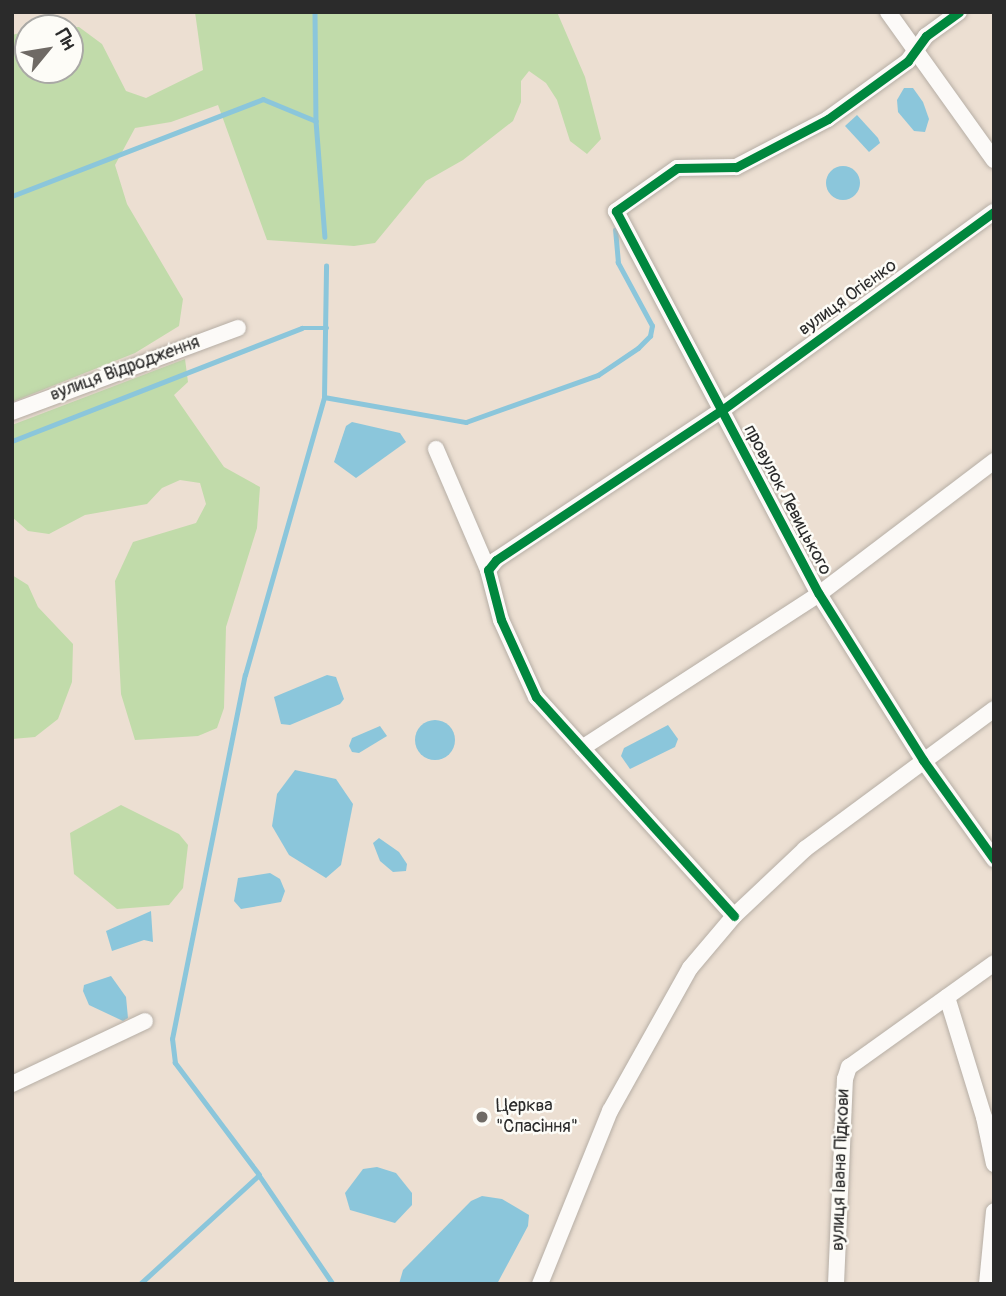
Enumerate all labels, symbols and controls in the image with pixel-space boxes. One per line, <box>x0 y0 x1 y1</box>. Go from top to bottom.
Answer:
north arrow <box>14 14 84 84</box>
text: Пн <box>50 24 81 55</box>
street label: вулиця Огієнко <box>795 255 901 341</box>
street label: вулиця Відродження <box>47 332 203 406</box>
street label: провулок Левицького <box>738 421 836 579</box>
street label: вулиця Івана Підкови <box>827 1089 855 1251</box>
place label: Церква "Спасіння" <box>496 1096 578 1138</box>
marker: Церква "Спасіння" <box>474 1109 490 1125</box>

